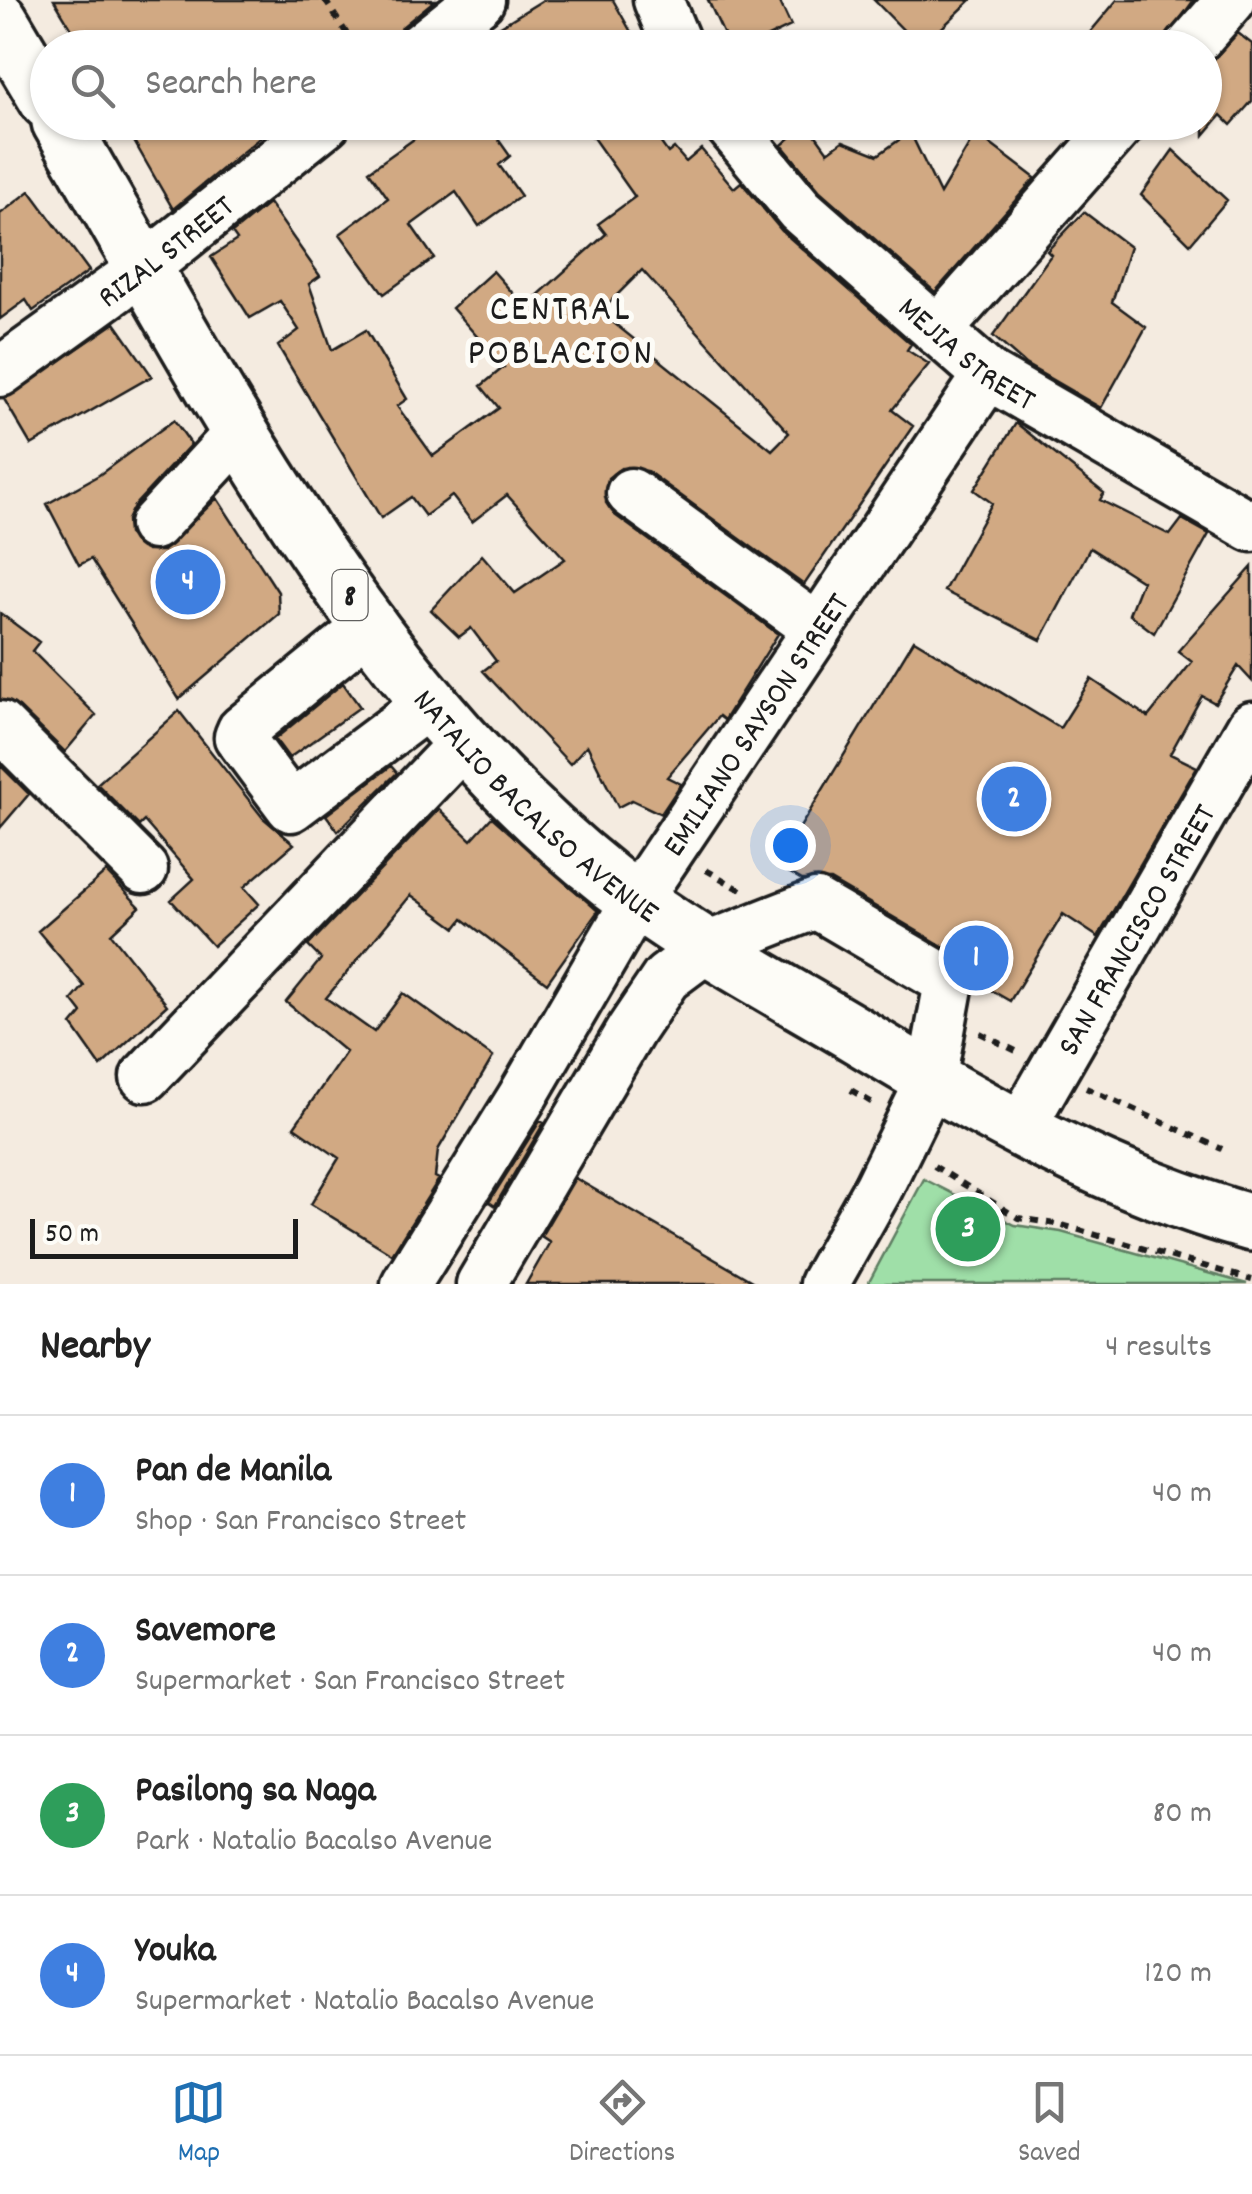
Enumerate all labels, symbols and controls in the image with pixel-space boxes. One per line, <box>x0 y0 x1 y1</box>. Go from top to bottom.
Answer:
search box <box>30 30 1222 140</box>
icon: search <box>65 58 120 113</box>
text: Search here <box>145 58 317 113</box>
street label: RIZAL STREET <box>90 186 246 322</box>
district label: CENTRAL POBLACION <box>467 284 655 383</box>
street label: MEJIA STREET <box>886 288 1043 426</box>
pin: 4 <box>156 544 220 620</box>
road number: 8 <box>332 570 368 620</box>
street label: EMILIANO SAYSON STREET <box>654 585 864 868</box>
street label: NATALIO BACALSO AVENUE <box>399 681 667 938</box>
pin: 2 <box>982 762 1046 836</box>
street label: SAN FRANCISCO STREET <box>1048 797 1230 1066</box>
your location <box>765 820 816 871</box>
pin: 1 <box>944 920 1008 996</box>
pin: 3 <box>936 1192 1000 1266</box>
scale bar <box>30 1214 298 1258</box>
text: 50 m <box>45 1216 99 1256</box>
text: Nearby <box>40 1319 150 1379</box>
text: 4 results <box>1105 1326 1212 1372</box>
text: Pan de Manila <box>135 1445 331 1500</box>
text: 1 <box>69 1472 76 1518</box>
text: 40 m <box>1152 1472 1212 1518</box>
text: Shop · San Francisco Street <box>135 1500 466 1546</box>
text: Savemore <box>135 1605 276 1660</box>
text: 2 <box>66 1632 79 1678</box>
text: 40 m <box>1152 1632 1212 1678</box>
text: Supermarket · San Francisco Street <box>135 1660 565 1706</box>
text: Pasilong sa Naga <box>135 1765 375 1820</box>
text: 3 <box>65 1792 80 1838</box>
text: 80 m <box>1152 1792 1212 1838</box>
text: Park · Natalio Bacalso Avenue <box>135 1820 492 1866</box>
text: Youka <box>135 1925 216 1980</box>
text: 4 <box>66 1952 79 1998</box>
text: 120 m <box>1144 1952 1212 1998</box>
text: Supermarket · Natalio Bacalso Avenue <box>135 1980 594 2026</box>
tab: Map <box>171 2075 226 2175</box>
tab: Directions <box>569 2075 675 2175</box>
tab: Saved <box>1018 2075 1081 2175</box>

